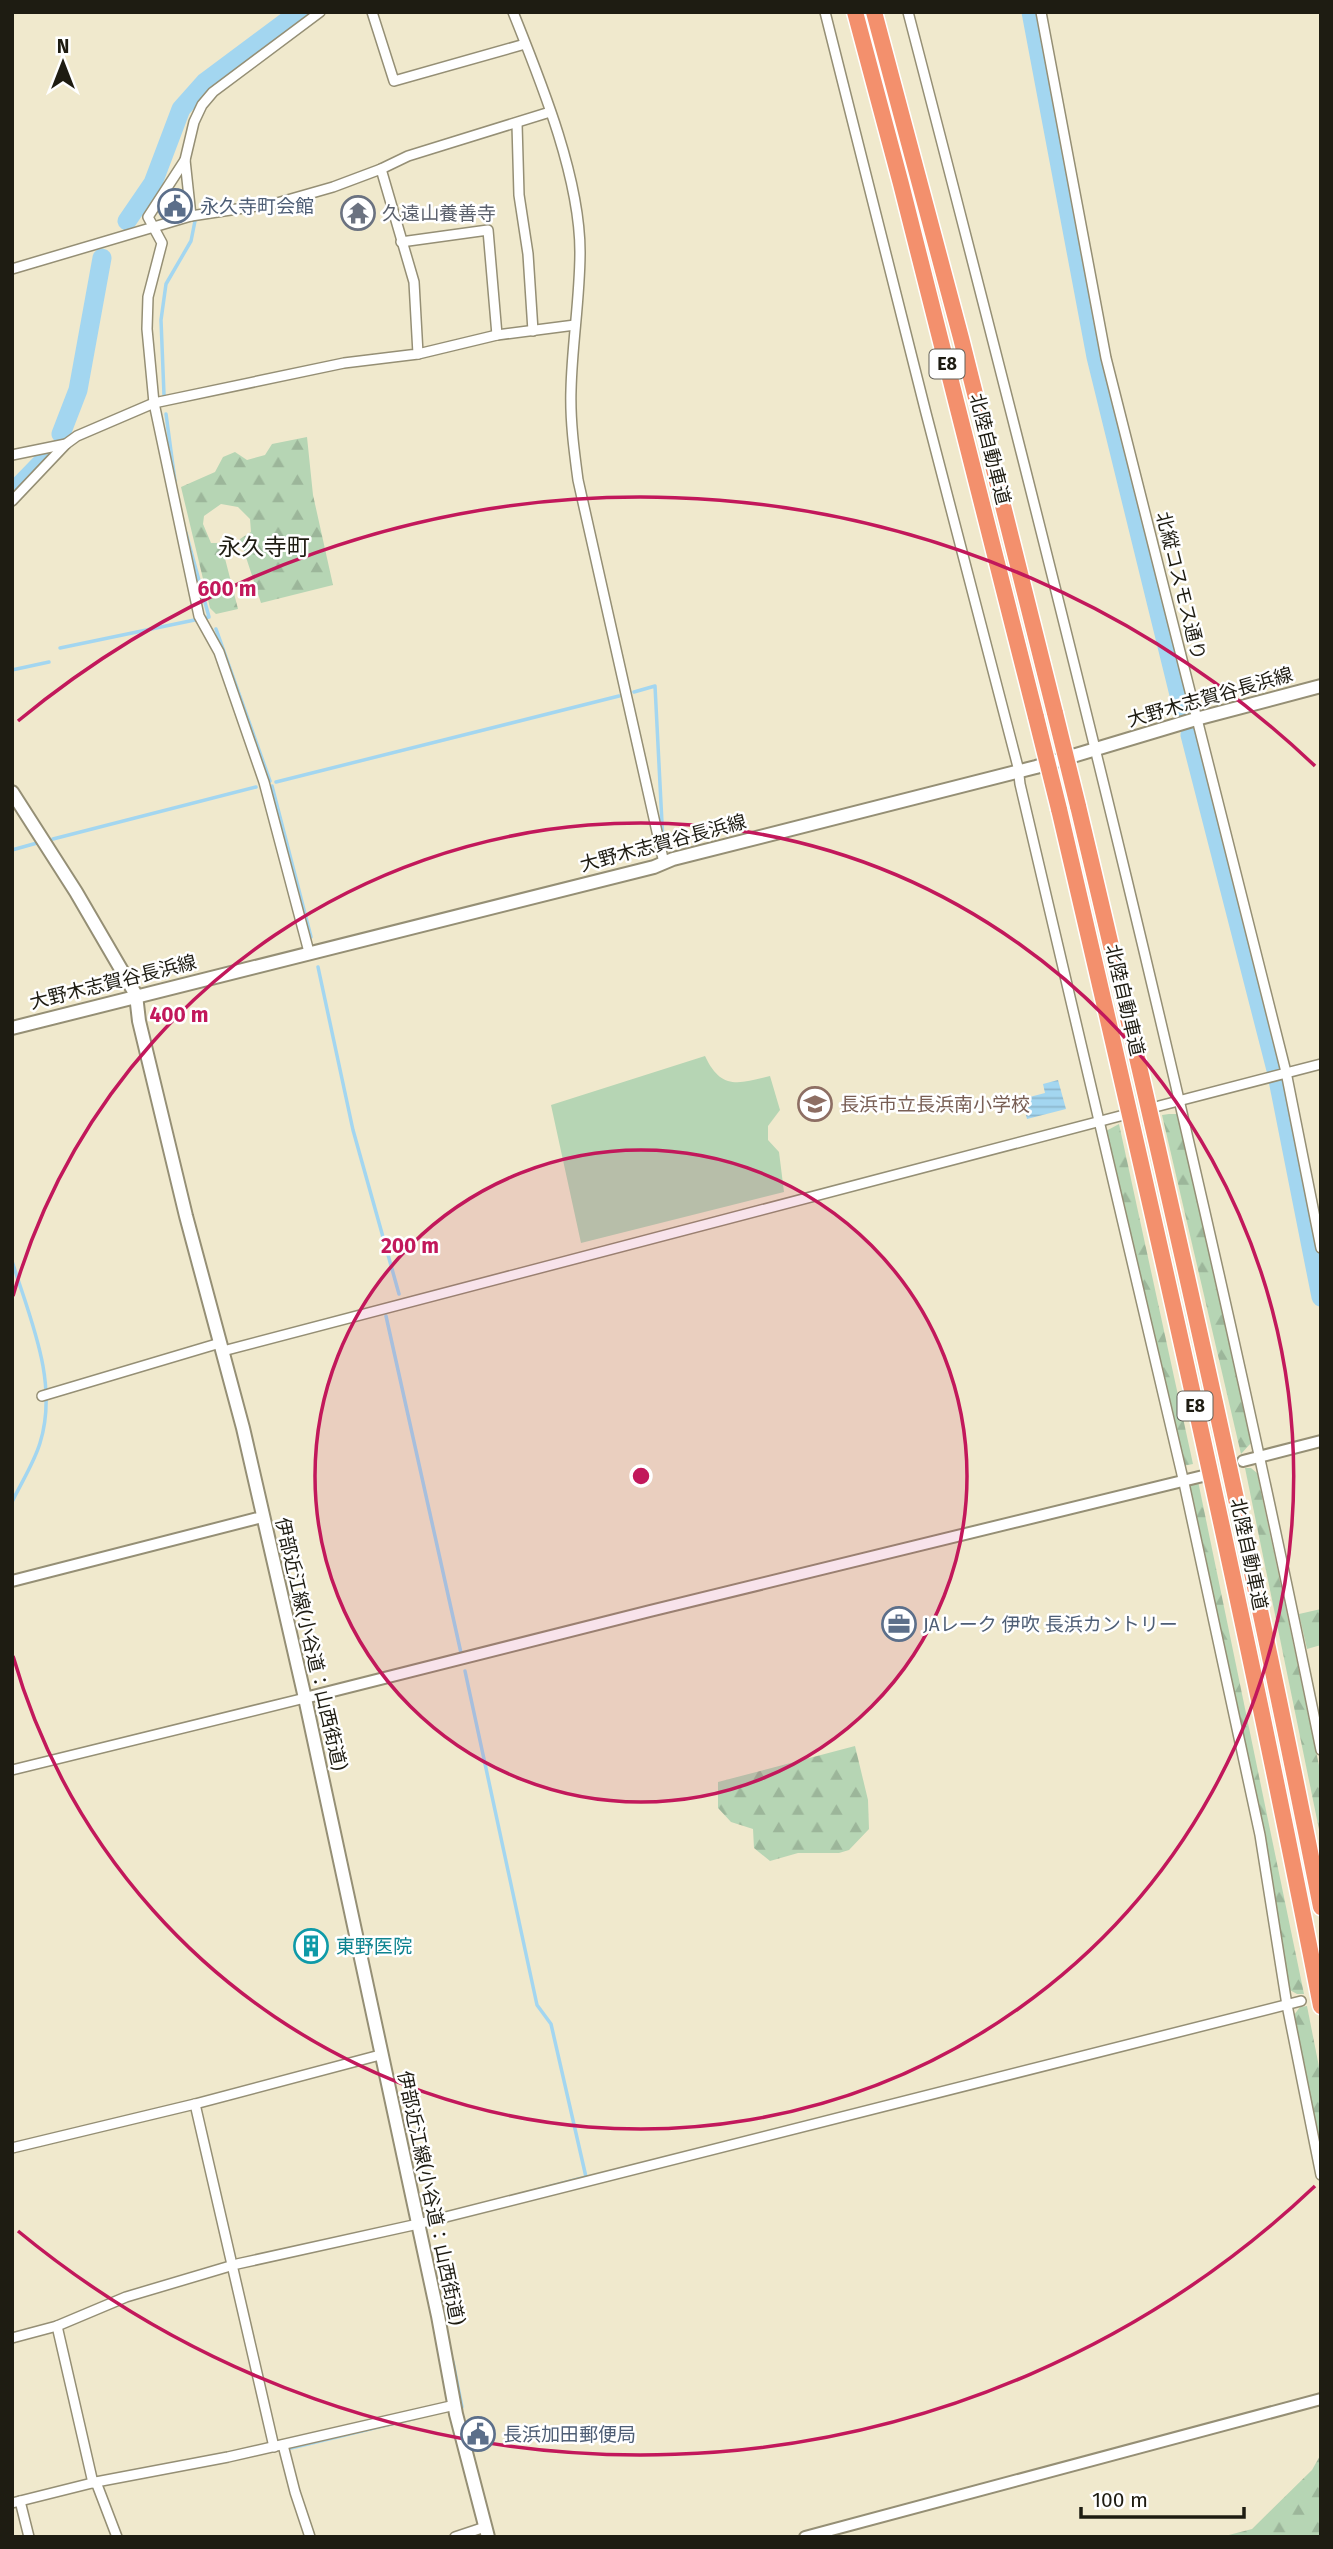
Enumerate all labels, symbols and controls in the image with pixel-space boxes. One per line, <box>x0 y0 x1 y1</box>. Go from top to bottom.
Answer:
north arrow <box>28 28 98 98</box>
text: N <box>57 35 69 58</box>
public building icon: 永久寺町会館 <box>156 187 194 225</box>
temple icon: 久遠山養善寺 <box>339 194 377 232</box>
place label: 永久寺町会館 <box>200 195 314 218</box>
place label: 久遠山養善寺 <box>382 202 496 225</box>
road number: E8 <box>930 350 964 378</box>
street label: 北陸自動車道 <box>965 391 1015 507</box>
street label: 北縦コスモス通り <box>1151 509 1211 663</box>
district label: 永久寺町 <box>218 533 310 561</box>
text: 600 m <box>197 576 257 602</box>
street label: 大野木志賀谷長浜線 <box>1125 662 1295 732</box>
street label: 大野木志賀谷長浜線 <box>577 810 749 876</box>
street label: 北陸自動車道 <box>1101 942 1149 1058</box>
street label: 大野木志賀谷長浜線 <box>27 950 199 1014</box>
text: 400 m <box>149 1002 209 1028</box>
school or university icon: 長浜市立長浜南小学校 <box>796 1085 834 1123</box>
place label: 長浜市立長浜南小学校 <box>840 1093 1030 1116</box>
text: 200 m <box>381 1233 439 1259</box>
road number: E8 <box>1178 1392 1212 1420</box>
centre of rings <box>629 1464 653 1488</box>
street label: 北陸自動車道 <box>1226 1496 1272 1612</box>
street label: 伊部近江線(小谷道：山西街道) <box>271 1515 351 1773</box>
office icon: JAレーク 伊吹 長浜カントリー <box>880 1605 918 1643</box>
place label: JAレーク 伊吹 長浜カントリー <box>923 1613 1178 1636</box>
building icon: 東野医院 <box>292 1927 330 1965</box>
place label: 東野医院 <box>336 1935 412 1958</box>
street label: 伊部近江線(小谷道：山西街道) <box>393 2069 469 2327</box>
public building icon: 長浜加田郵便局 <box>459 2415 497 2453</box>
place label: 長浜加田郵便局 <box>503 2423 636 2446</box>
scale bar <box>1081 2476 1244 2520</box>
text: 100 m <box>1092 2487 1148 2513</box>

